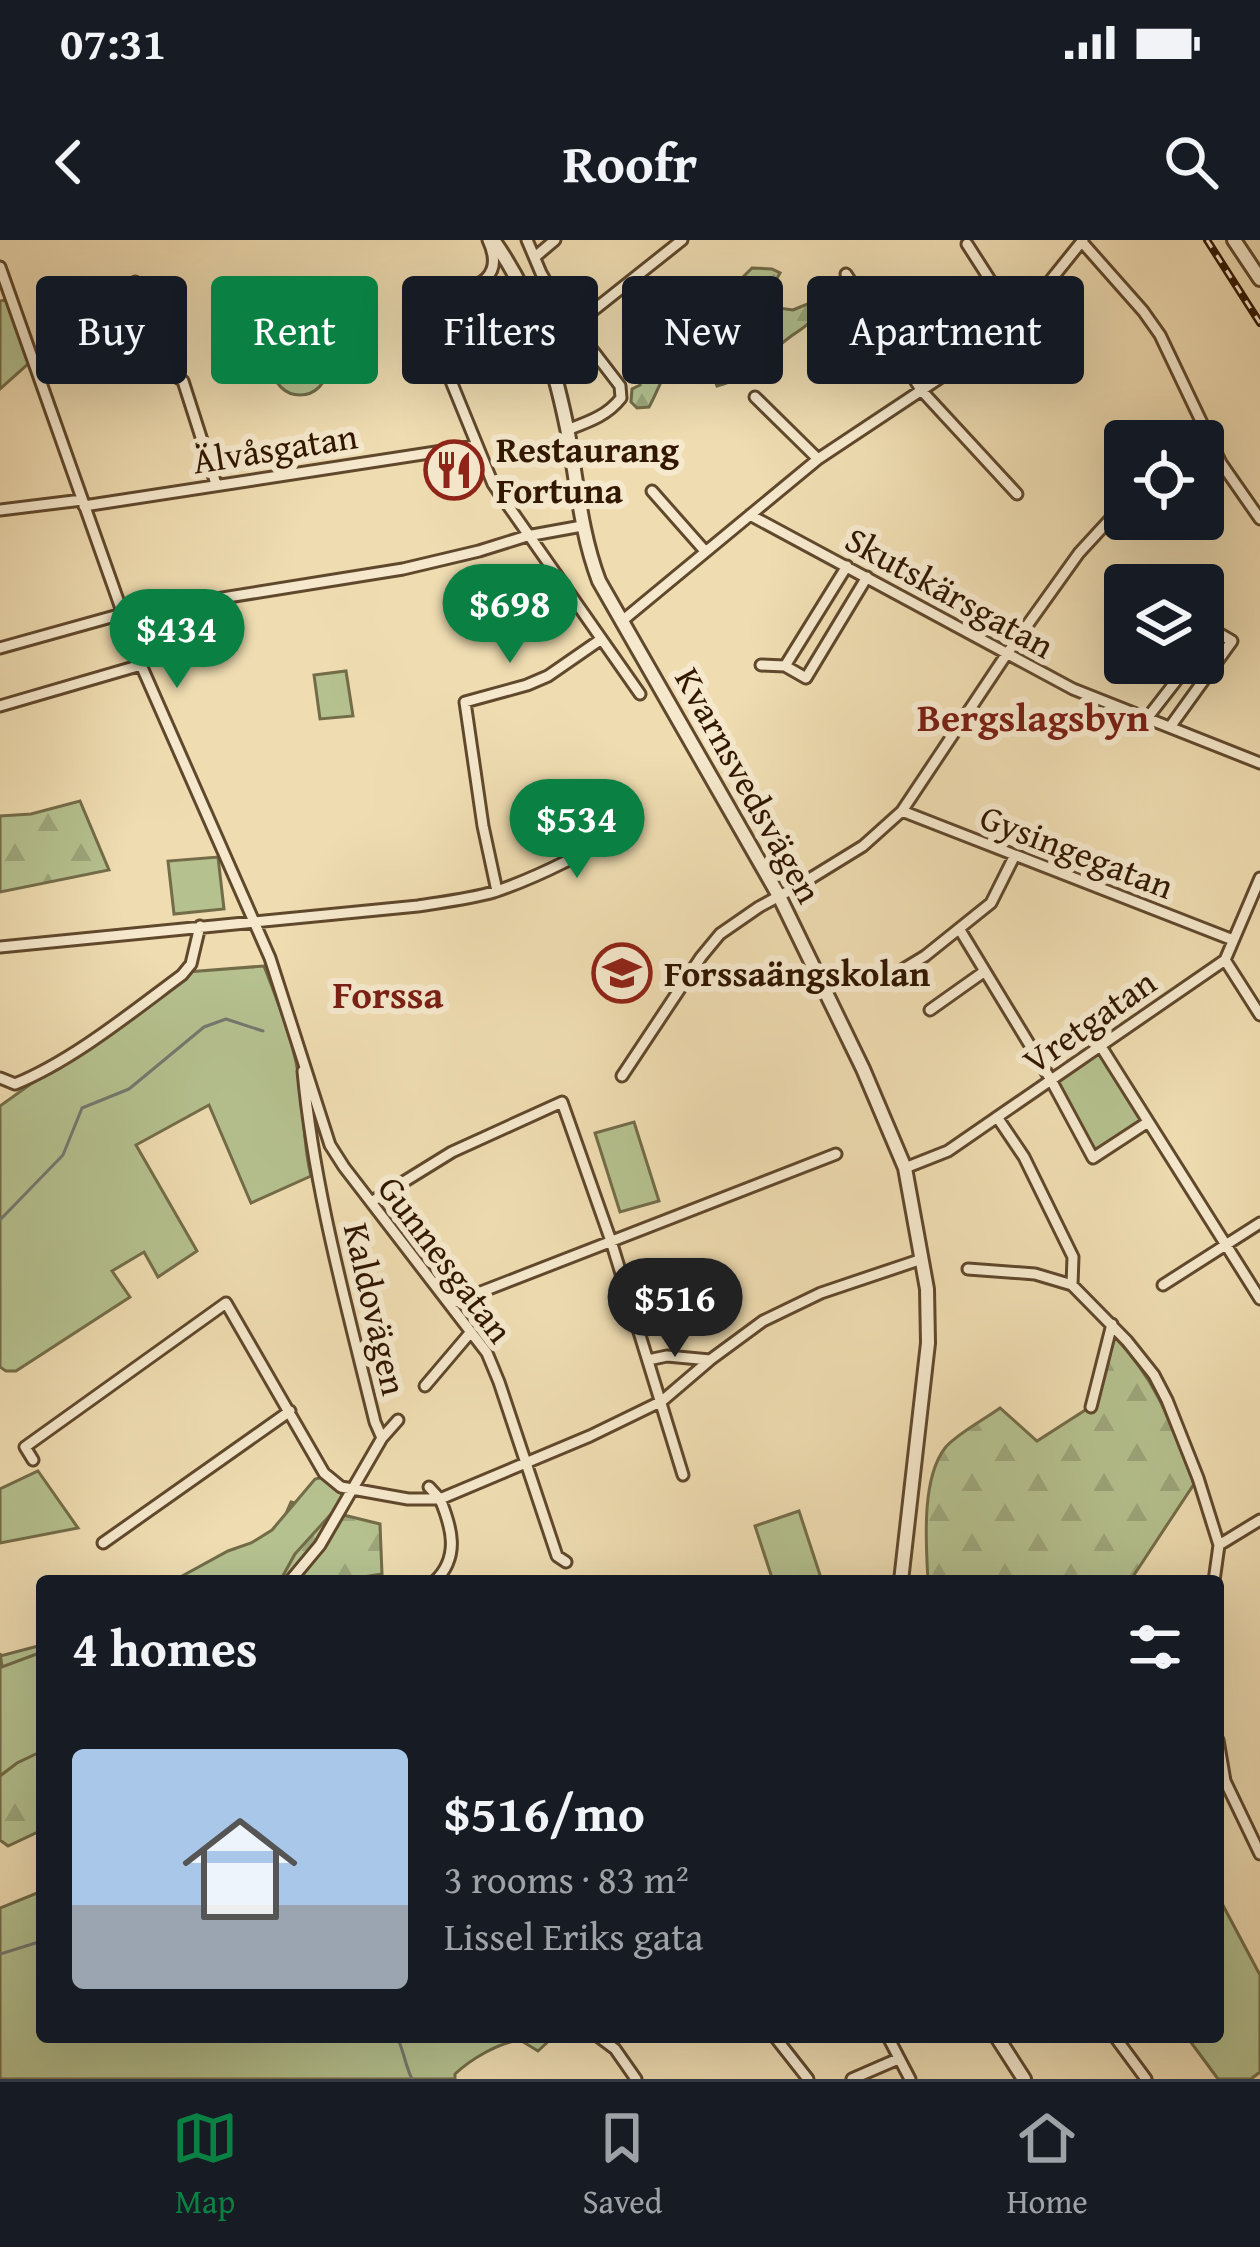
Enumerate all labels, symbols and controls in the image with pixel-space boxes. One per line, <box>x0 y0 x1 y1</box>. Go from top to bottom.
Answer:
text: 07:31 <box>60 10 166 75</box>
text: Roofr <box>563 123 697 202</box>
icon: back <box>36 129 102 195</box>
icon: search <box>1158 129 1224 195</box>
chip: Buy <box>36 276 187 384</box>
chip: Rent <box>211 276 378 384</box>
chip: Filters <box>402 276 598 384</box>
chip: New <box>622 276 783 384</box>
chip: Apartment <box>807 276 1084 384</box>
street label: Älvåsgatan <box>189 408 361 487</box>
map controls <box>1104 420 1224 684</box>
button: locate <box>1104 420 1224 540</box>
place label: Restaurang Fortuna <box>496 422 679 516</box>
restaurant icon: Restaurang Fortuna <box>423 439 485 501</box>
street label: Skutskärsgatan <box>836 512 1064 671</box>
pin: $698 <box>439 564 581 666</box>
button: layers <box>1104 564 1224 684</box>
text: $698 <box>470 574 550 631</box>
pin: $434 <box>106 589 248 691</box>
text: $434 <box>137 599 217 656</box>
street label: Kvarnsvedsvägen <box>663 657 836 912</box>
district label: Bergslagsbyn <box>917 688 1149 745</box>
pin: $534 <box>506 779 648 881</box>
text: $534 <box>537 789 617 846</box>
street label: Gysingegatan <box>973 789 1182 912</box>
school or university icon: Forssaängskolan <box>591 942 653 1004</box>
place label: Forssaängskolan <box>664 946 930 999</box>
street label: Vretgatan <box>1011 955 1166 1086</box>
district label: Forssa <box>333 965 443 1022</box>
street label: Gunnesgatan <box>366 1164 527 1353</box>
street label: Kaldovägen <box>331 1218 422 1400</box>
pin: $516 <box>604 1258 746 1360</box>
text: $516 <box>635 1268 715 1325</box>
text: 4 homes <box>72 1610 258 1685</box>
icon: filters <box>1122 1614 1188 1680</box>
text: $516/mo <box>444 1775 645 1850</box>
icon: home <box>168 1797 312 1941</box>
text: 3 rooms · 83 m² <box>444 1850 689 1907</box>
text: Lissel Eriks gata <box>444 1907 703 1964</box>
tab: Map <box>172 2105 238 2225</box>
tab: Saved <box>582 2105 662 2225</box>
tab: Home <box>1007 2105 1088 2225</box>

